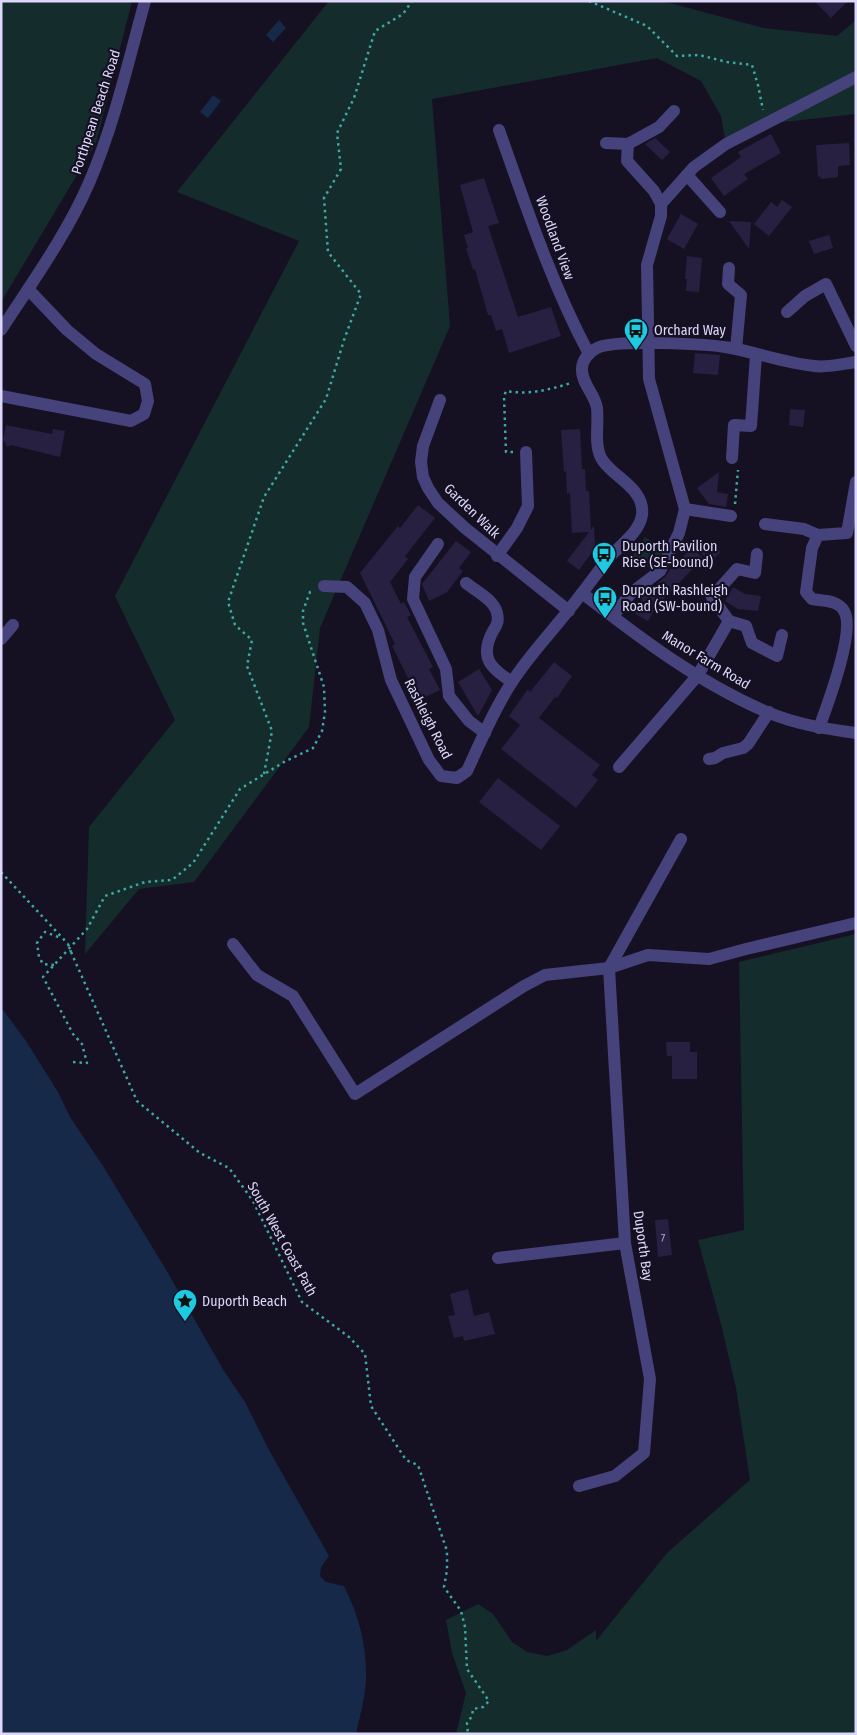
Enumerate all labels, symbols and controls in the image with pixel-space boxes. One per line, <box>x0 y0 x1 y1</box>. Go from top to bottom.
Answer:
street label: Porthpean Beach Road <box>68 48 124 176</box>
street label: Woodland View <box>532 194 578 282</box>
bus stop icon: Orchard Way <box>623 317 649 351</box>
place label: Orchard Way <box>654 322 727 339</box>
street label: Garden Walk <box>440 480 504 542</box>
place label: Duporth Pavilion Rise (SE-bound) <box>622 538 717 571</box>
bus stop icon: Duporth Pavilion Rise (SE-bound) <box>591 541 617 575</box>
place label: Duporth Rashleigh Road (SW-bound) <box>622 582 728 615</box>
bus stop icon: Duporth Rashleigh Road (SW-bound) <box>592 585 618 619</box>
street label: Manor Farm Road <box>659 627 753 693</box>
street label: Rashleigh Road <box>400 676 456 762</box>
street label: South West Coast Path <box>244 1179 320 1299</box>
street label: Duporth Bay <box>630 1210 656 1283</box>
house number: 7 <box>661 1232 666 1245</box>
place icon: Duporth Beach <box>172 1288 198 1322</box>
place label: Duporth Beach <box>202 1293 287 1310</box>

